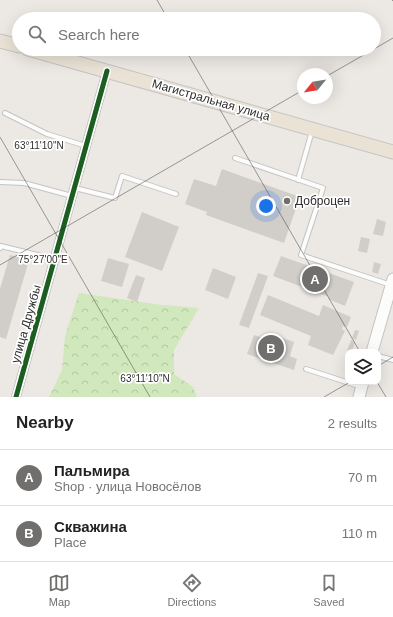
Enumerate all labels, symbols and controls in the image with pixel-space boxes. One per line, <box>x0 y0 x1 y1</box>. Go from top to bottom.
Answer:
search box <box>12 12 381 56</box>
icon: search <box>26 23 48 45</box>
text: Search here <box>58 26 140 43</box>
north arrow <box>297 68 333 104</box>
street label: Магистральная улица <box>150 76 272 124</box>
text: 63°11'10"N <box>14 140 64 151</box>
place label: Доброцен <box>295 194 350 208</box>
your location <box>256 196 276 216</box>
marker: Доброцен <box>282 196 292 206</box>
text: 75°27'00"E <box>18 254 68 265</box>
pin: A <box>302 264 328 294</box>
street label: улица Дружбы <box>8 283 44 365</box>
pin: B <box>258 333 284 363</box>
map controls <box>345 349 381 385</box>
button: layers <box>345 349 381 385</box>
text: 63°11'10"N <box>120 373 170 384</box>
text: Nearby <box>16 413 74 432</box>
text: 2 results <box>328 416 377 431</box>
text: Пальмира <box>54 462 130 479</box>
text: A <box>24 470 34 485</box>
text: 70 m <box>348 470 377 485</box>
text: Shop · улица Новосёлов <box>54 479 201 494</box>
text: Скважина <box>54 518 127 535</box>
text: B <box>24 526 34 541</box>
text: 110 m <box>342 526 377 541</box>
text: Place <box>54 535 87 550</box>
tab: Map <box>48 572 70 608</box>
tab: Directions <box>167 572 216 608</box>
tab: Saved <box>313 572 344 608</box>

